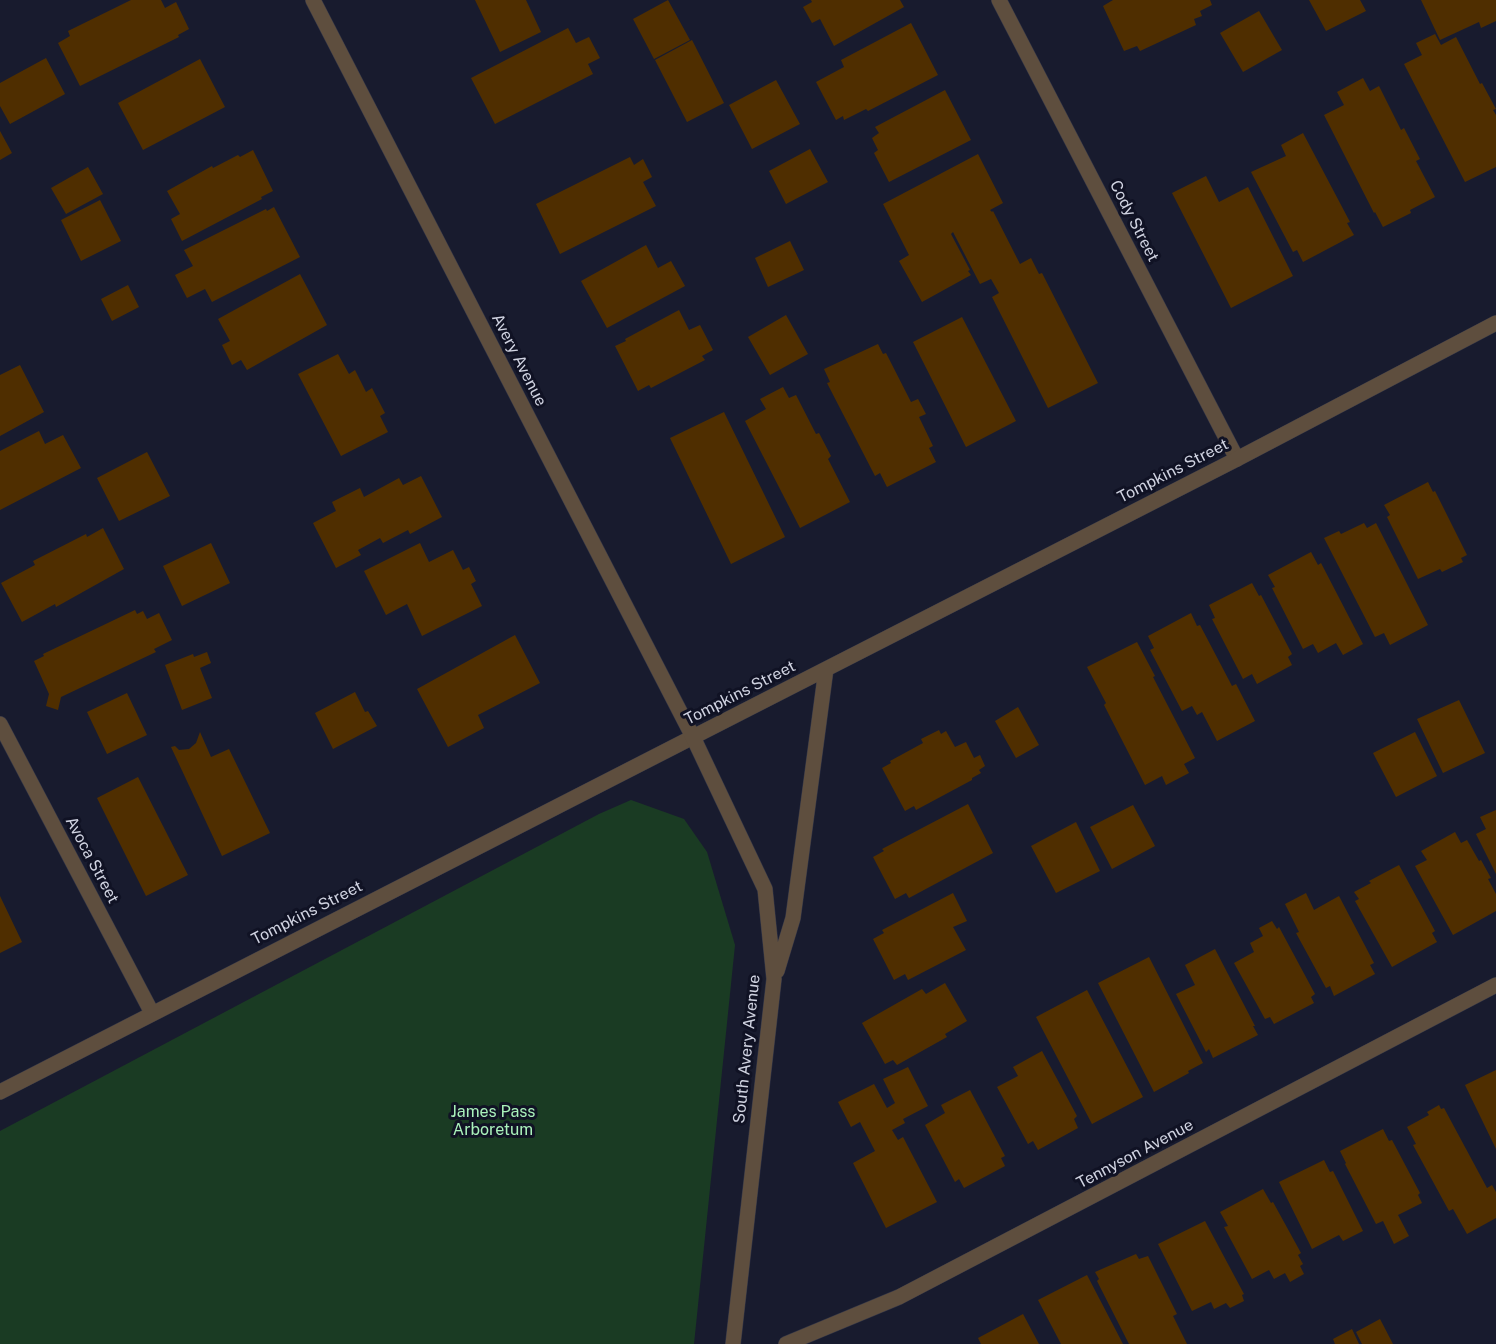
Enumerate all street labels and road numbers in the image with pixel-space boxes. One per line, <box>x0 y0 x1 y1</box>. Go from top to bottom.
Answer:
street label: Cody Street <box>1105 177 1163 265</box>
street label: Avery Avenue <box>487 311 551 409</box>
street label: Tompkins Street <box>1114 435 1232 507</box>
street label: Tompkins Street <box>681 657 799 729</box>
street label: Avoca Street <box>61 813 123 907</box>
street label: Tompkins Street <box>248 877 366 949</box>
street label: South Avery Avenue <box>730 974 764 1124</box>
street label: Tennyson Avenue <box>1073 1115 1197 1193</box>

